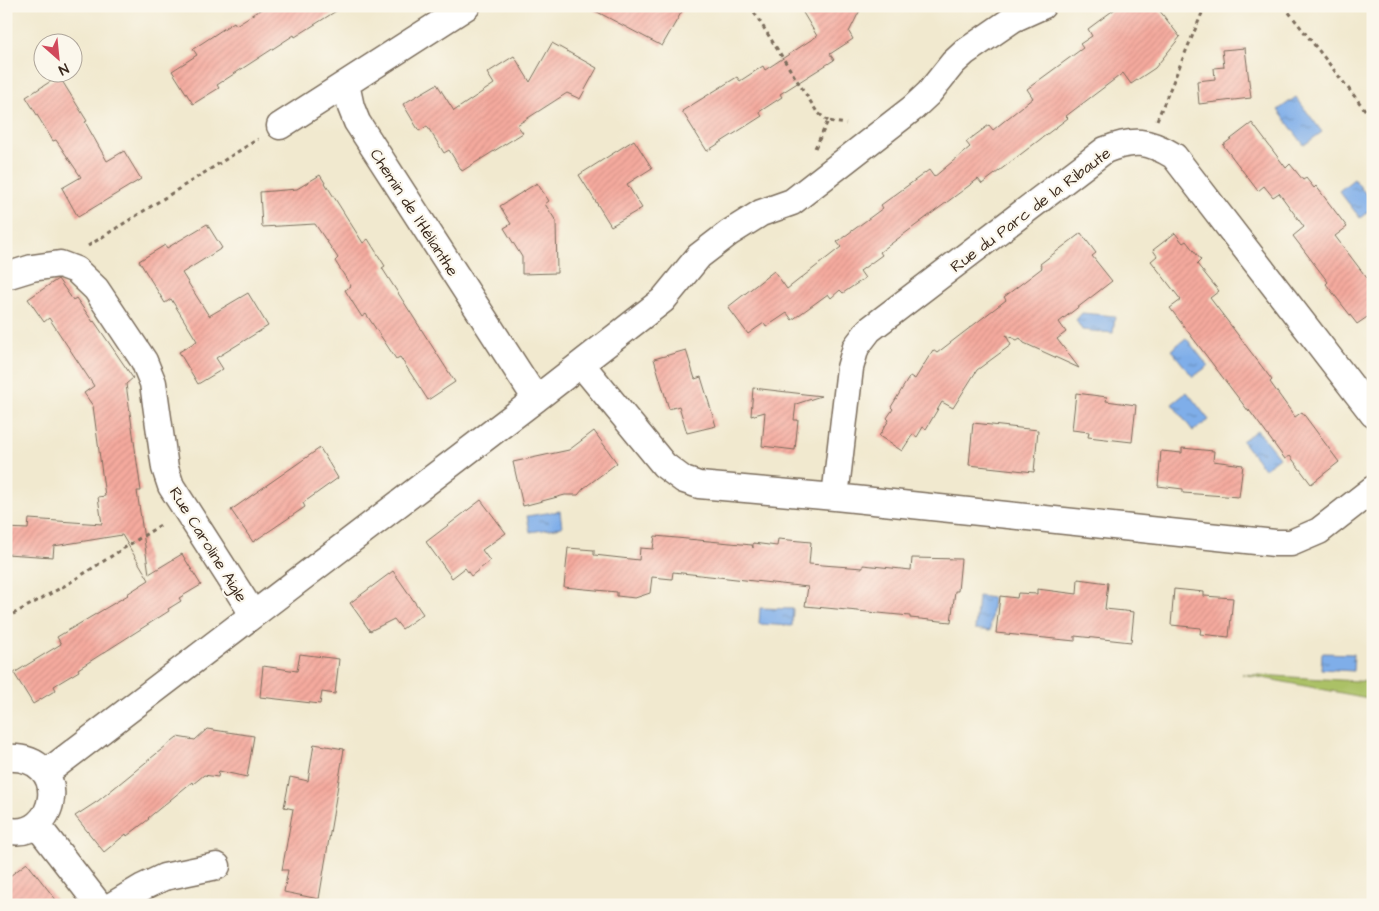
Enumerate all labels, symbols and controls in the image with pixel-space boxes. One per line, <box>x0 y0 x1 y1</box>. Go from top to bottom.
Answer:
north arrow <box>32 32 82 82</box>
text: N <box>55 58 72 80</box>
street label: Rue du Parc de la Ribaute <box>946 142 1116 277</box>
street label: Chemin de l'Hélianthe <box>365 144 464 281</box>
street label: Rue Caroline Aigle <box>163 483 253 607</box>

